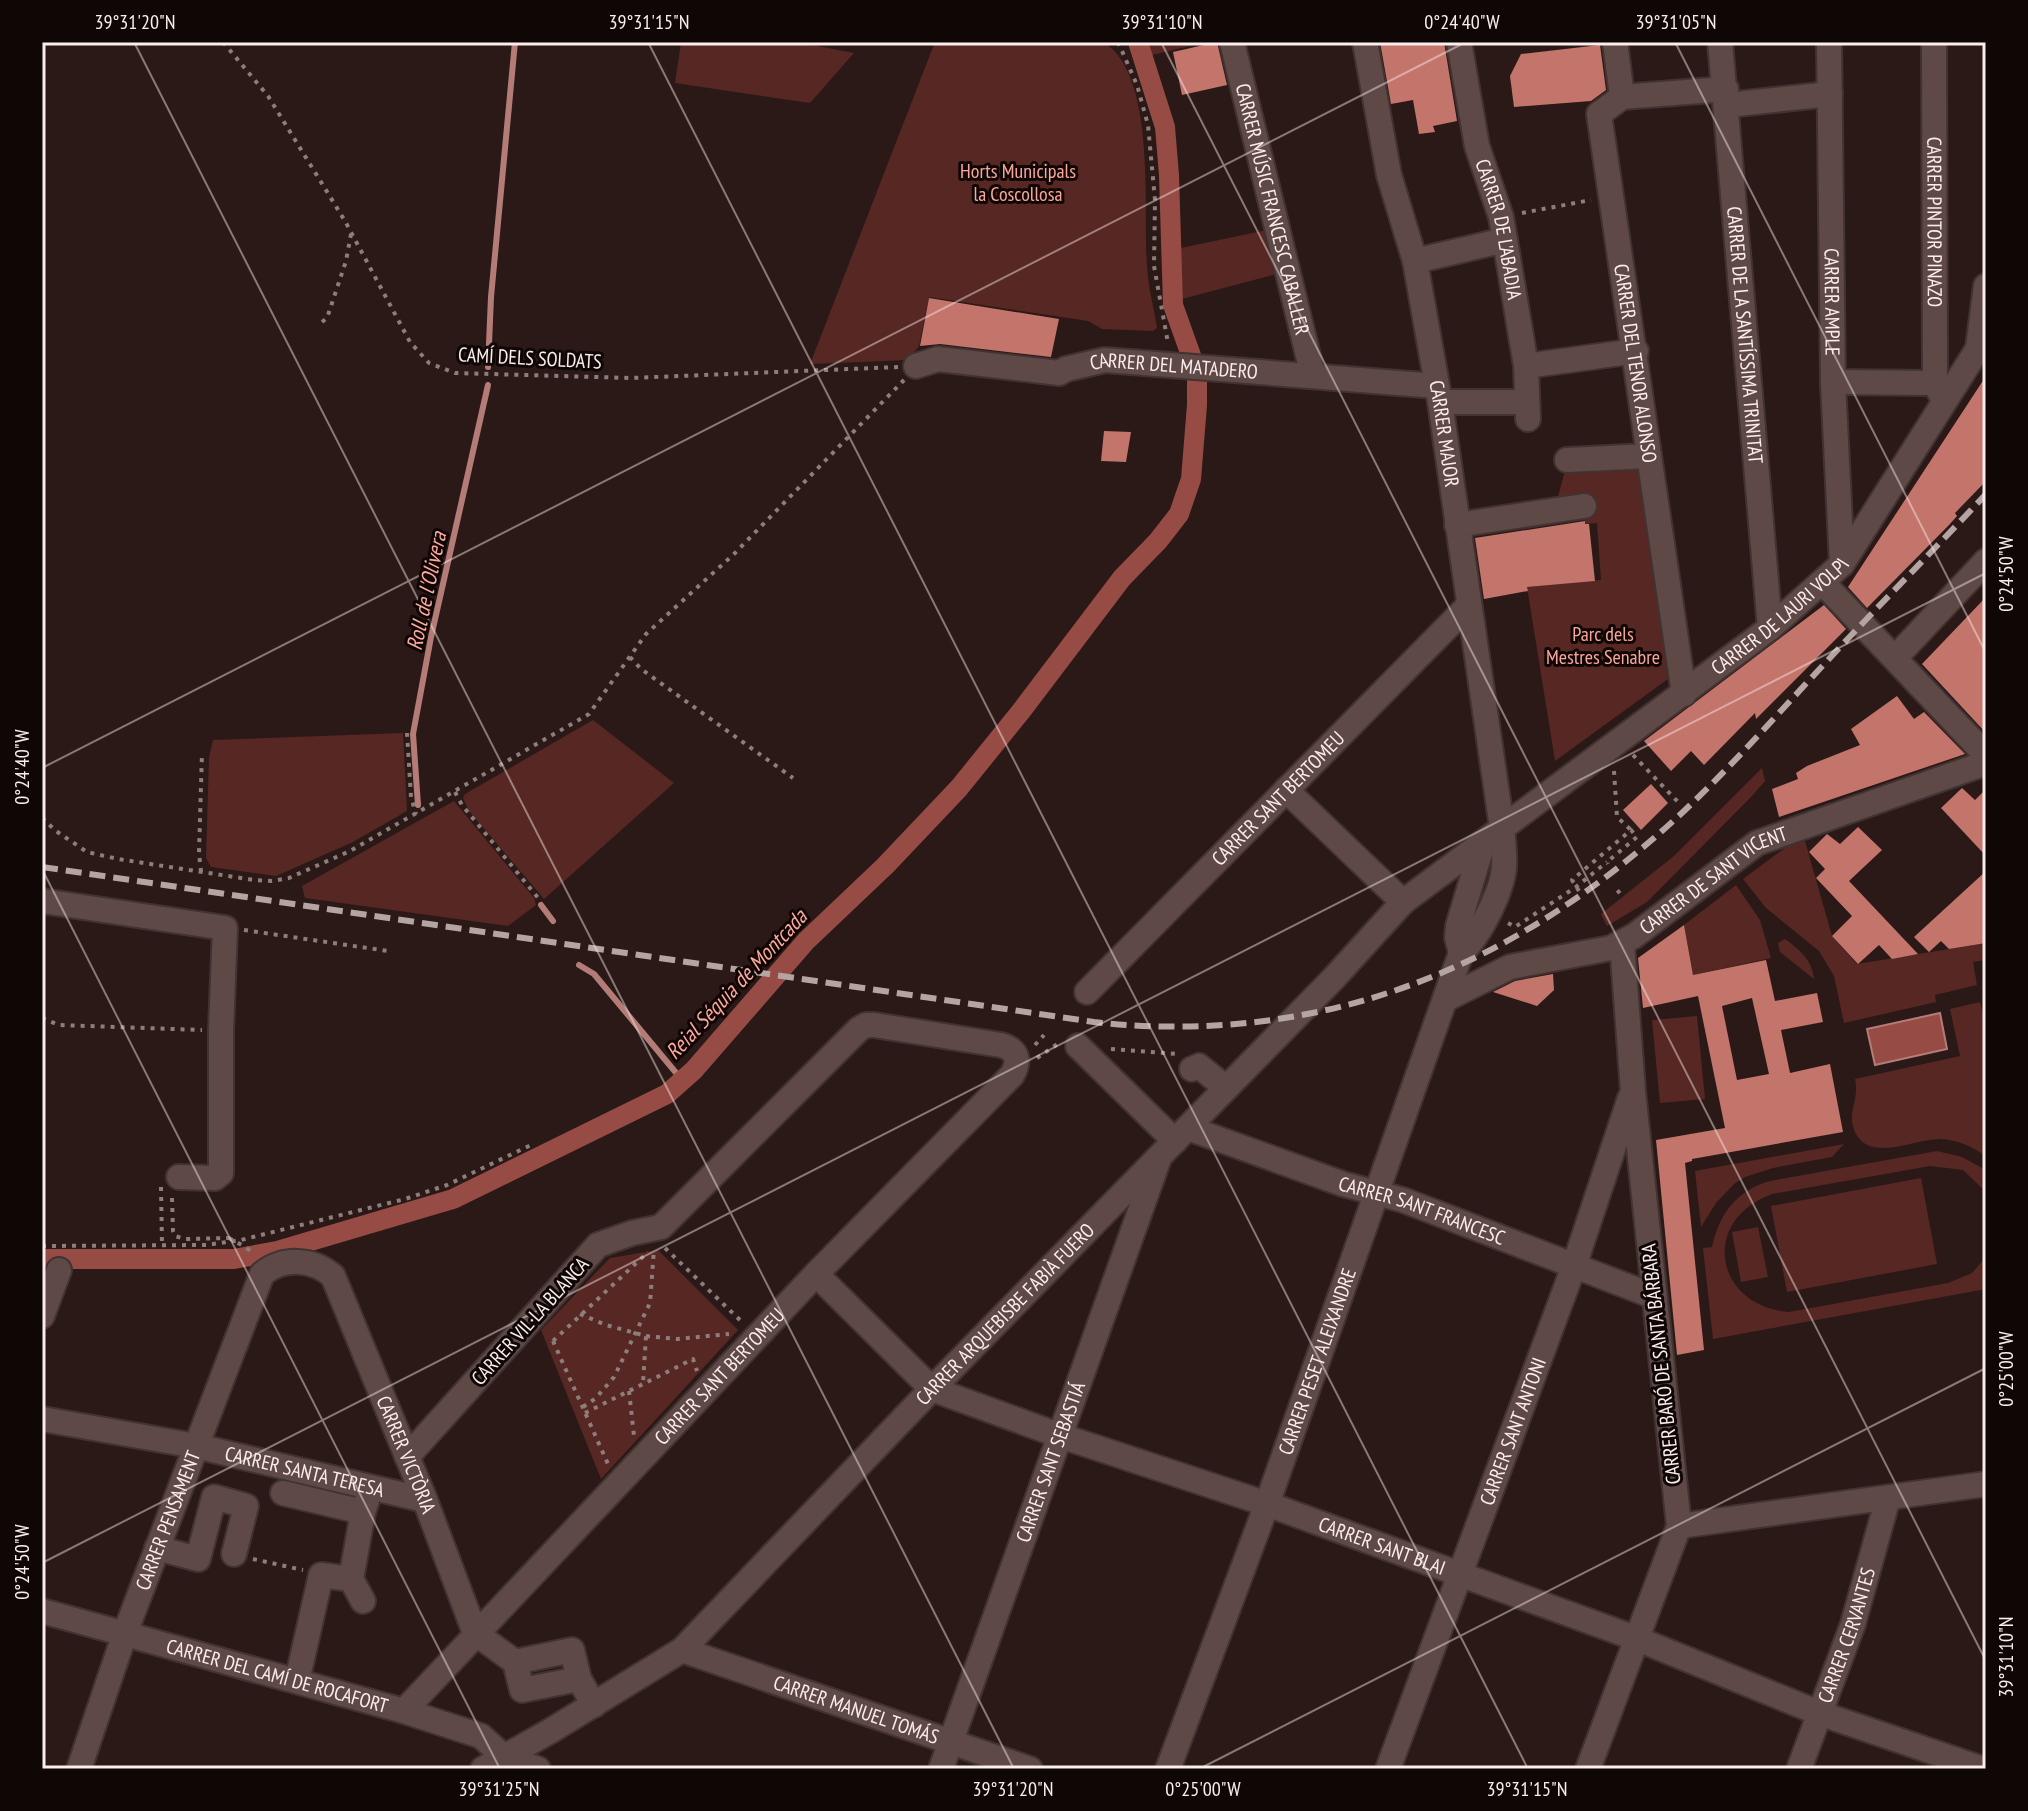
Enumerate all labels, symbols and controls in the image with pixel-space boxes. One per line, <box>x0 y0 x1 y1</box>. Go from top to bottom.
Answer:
text: 39°31'20"N <box>95 9 175 35</box>
text: 39°31'15"N <box>609 9 689 35</box>
text: 39°31'10"N <box>1122 9 1202 35</box>
text: 0°24'40"W <box>1424 9 1500 35</box>
text: 39°31'05"N <box>1636 9 1716 35</box>
street label: CARRER MÚSIC FRANCESC CABALLER <box>1230 81 1316 338</box>
street label: CARRER PINTOR PINAZO <box>1921 137 1948 307</box>
street label: CARRER DE L'ABADIA <box>1469 156 1528 302</box>
park label: Horts Municipals la Coscollosa <box>960 158 1076 207</box>
street label: CARRER DE LA SANTÍSSIMA TRINITAT <box>1721 205 1769 465</box>
street label: CARRER AMPLE <box>1818 248 1846 356</box>
street label: CARRER DEL TENOR ALONSO <box>1608 262 1663 465</box>
street label: CAMÍ DELS SOLDATS <box>458 341 602 375</box>
street label: CARRER DEL MATADERO <box>1087 347 1259 385</box>
street label: CARRER MAJOR <box>1423 378 1465 489</box>
water label: Roll de l'Olivera <box>400 528 452 653</box>
text: 0°24'50"W <box>1993 536 2019 612</box>
street label: CARRER DE LAURI VOLPI <box>1706 553 1855 681</box>
park label: Parc dels Mestres Senabre <box>1546 621 1660 670</box>
street label: CARRER SANT BERTOMEU <box>1206 726 1350 871</box>
text: 0°24'40"W <box>9 729 35 805</box>
street label: CARRER DE SANT VICENT <box>1634 820 1791 940</box>
water label: Reial Séquia de Montcada <box>659 902 814 1065</box>
street label: CARRER SANT FRANCESC <box>1336 1170 1509 1251</box>
street label: CARRER ARQUEBISBE FABIÀ FUERO <box>910 1217 1100 1411</box>
street label: CARRER BARÓ DE SANTA BÁRBARA <box>1635 1242 1687 1486</box>
street label: CARRER VIL·LA BLANCA <box>466 1251 595 1390</box>
street label: CARRER PESET ALEIXANDRE <box>1272 1265 1362 1458</box>
street label: CARRER SANT BERTOMEU <box>649 1302 790 1450</box>
text: 0°25'00"W <box>1993 1331 2019 1407</box>
street label: CARRER SANT ANTONI <box>1474 1354 1552 1509</box>
street label: CARRER SANT SEBASTIÁ <box>1010 1378 1091 1546</box>
street label: CARRER VICTÒRIA <box>371 1392 442 1518</box>
street label: CARRER SANTA TERESA <box>222 1440 387 1503</box>
street label: CARRER PENSAMENT <box>130 1447 206 1594</box>
street label: CARRER SANT BLAI <box>1315 1511 1449 1581</box>
text: 0°24'50"W <box>9 1524 35 1600</box>
street label: CARRER CERVANTES <box>1812 1565 1881 1707</box>
text: 39°31'10"N <box>1993 1617 2019 1697</box>
street label: CARRER DEL CAMÍ DE ROCAFORT <box>163 1633 391 1719</box>
street label: CARRER MANUEL TOMÁS <box>770 1669 942 1750</box>
text: 39°31'25"N <box>459 1776 539 1802</box>
text: 39°31'20"N <box>973 1776 1053 1802</box>
text: 0°25'00"W <box>1165 1776 1241 1802</box>
text: 39°31'15"N <box>1487 1776 1567 1802</box>

